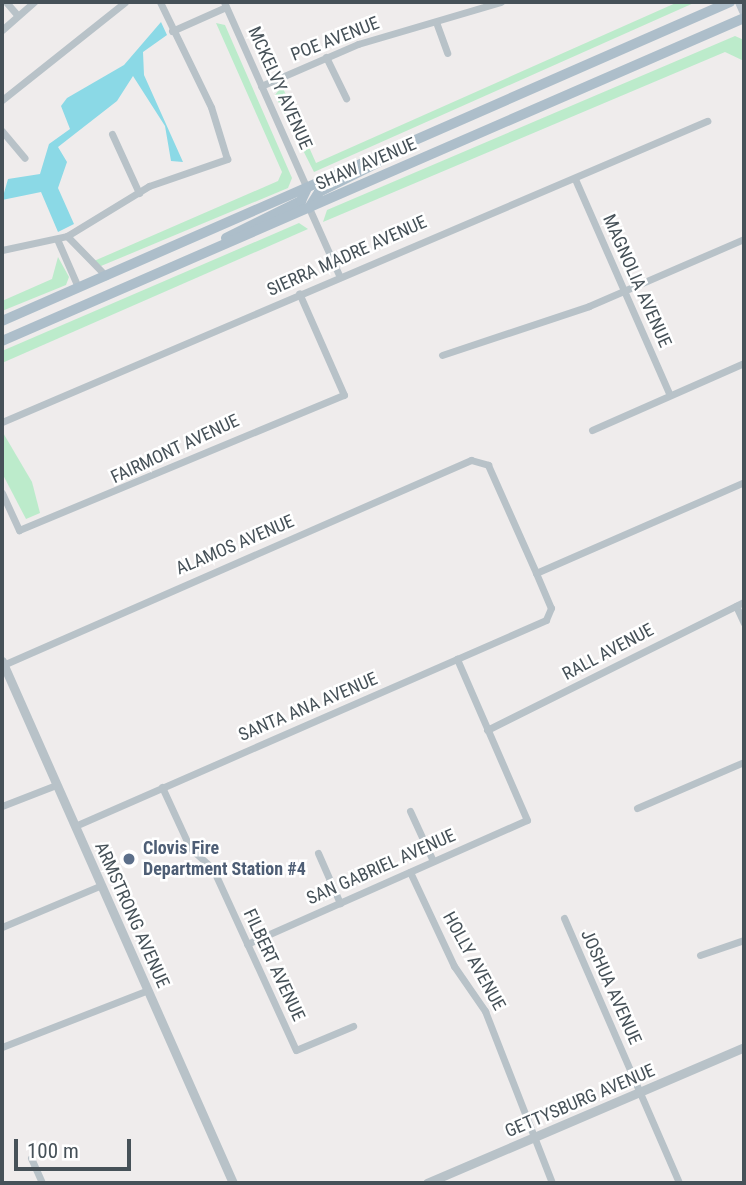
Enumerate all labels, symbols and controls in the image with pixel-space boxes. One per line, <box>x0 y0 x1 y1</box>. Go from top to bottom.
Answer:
street label: POE AVENUE <box>288 12 382 66</box>
street label: MCKELVY AVENUE <box>243 23 317 153</box>
street label: SHAW AVENUE <box>312 133 420 195</box>
street label: SIERRA MADRE AVENUE <box>264 211 430 301</box>
street label: MAGNOLIA AVENUE <box>598 211 676 351</box>
street label: FAIRMONT AVENUE <box>107 410 243 488</box>
street label: ALAMOS AVENUE <box>173 510 297 580</box>
street label: RALL AVENUE <box>559 619 657 685</box>
street label: SANTA ANA AVENUE <box>235 668 381 746</box>
street label: SAN GABRIEL AVENUE <box>303 825 459 909</box>
place label: Clovis Fire Department Station #4 <box>143 838 306 880</box>
street label: ARMSTRONG AVENUE <box>90 839 174 991</box>
marker: Clovis Fire Department Station #4 <box>121 851 137 867</box>
street label: FILBERT AVENUE <box>238 905 310 1025</box>
street label: HOLLY AVENUE <box>438 908 510 1014</box>
street label: JOSHUA AVENUE <box>576 926 646 1048</box>
street label: GETTYSBURG AVENUE <box>502 1060 658 1142</box>
scale bar <box>18 1126 135 1170</box>
text: 100 m <box>27 1139 79 1163</box>

